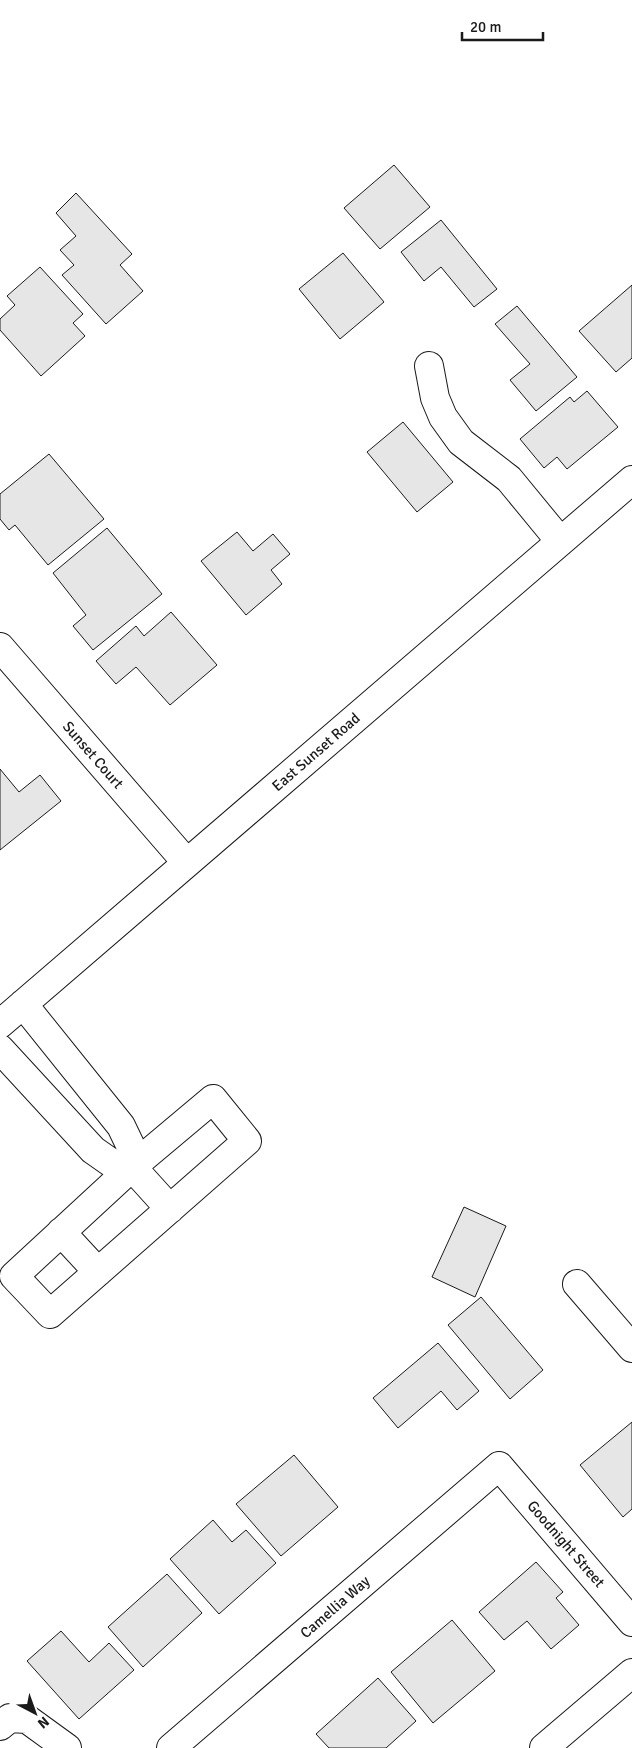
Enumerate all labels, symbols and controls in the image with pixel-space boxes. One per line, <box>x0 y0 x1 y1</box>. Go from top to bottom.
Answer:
scale bar <box>462 10 543 42</box>
text: 20 m <box>470 18 501 36</box>
street label: East Sunset Road <box>268 709 364 795</box>
street label: Sunset Court <box>59 718 127 792</box>
street label: Goodnight Street <box>523 1497 609 1591</box>
street label: Camellia Way <box>297 1572 373 1642</box>
north arrow <box>10 1688 60 1738</box>
text: N <box>34 1713 52 1732</box>

